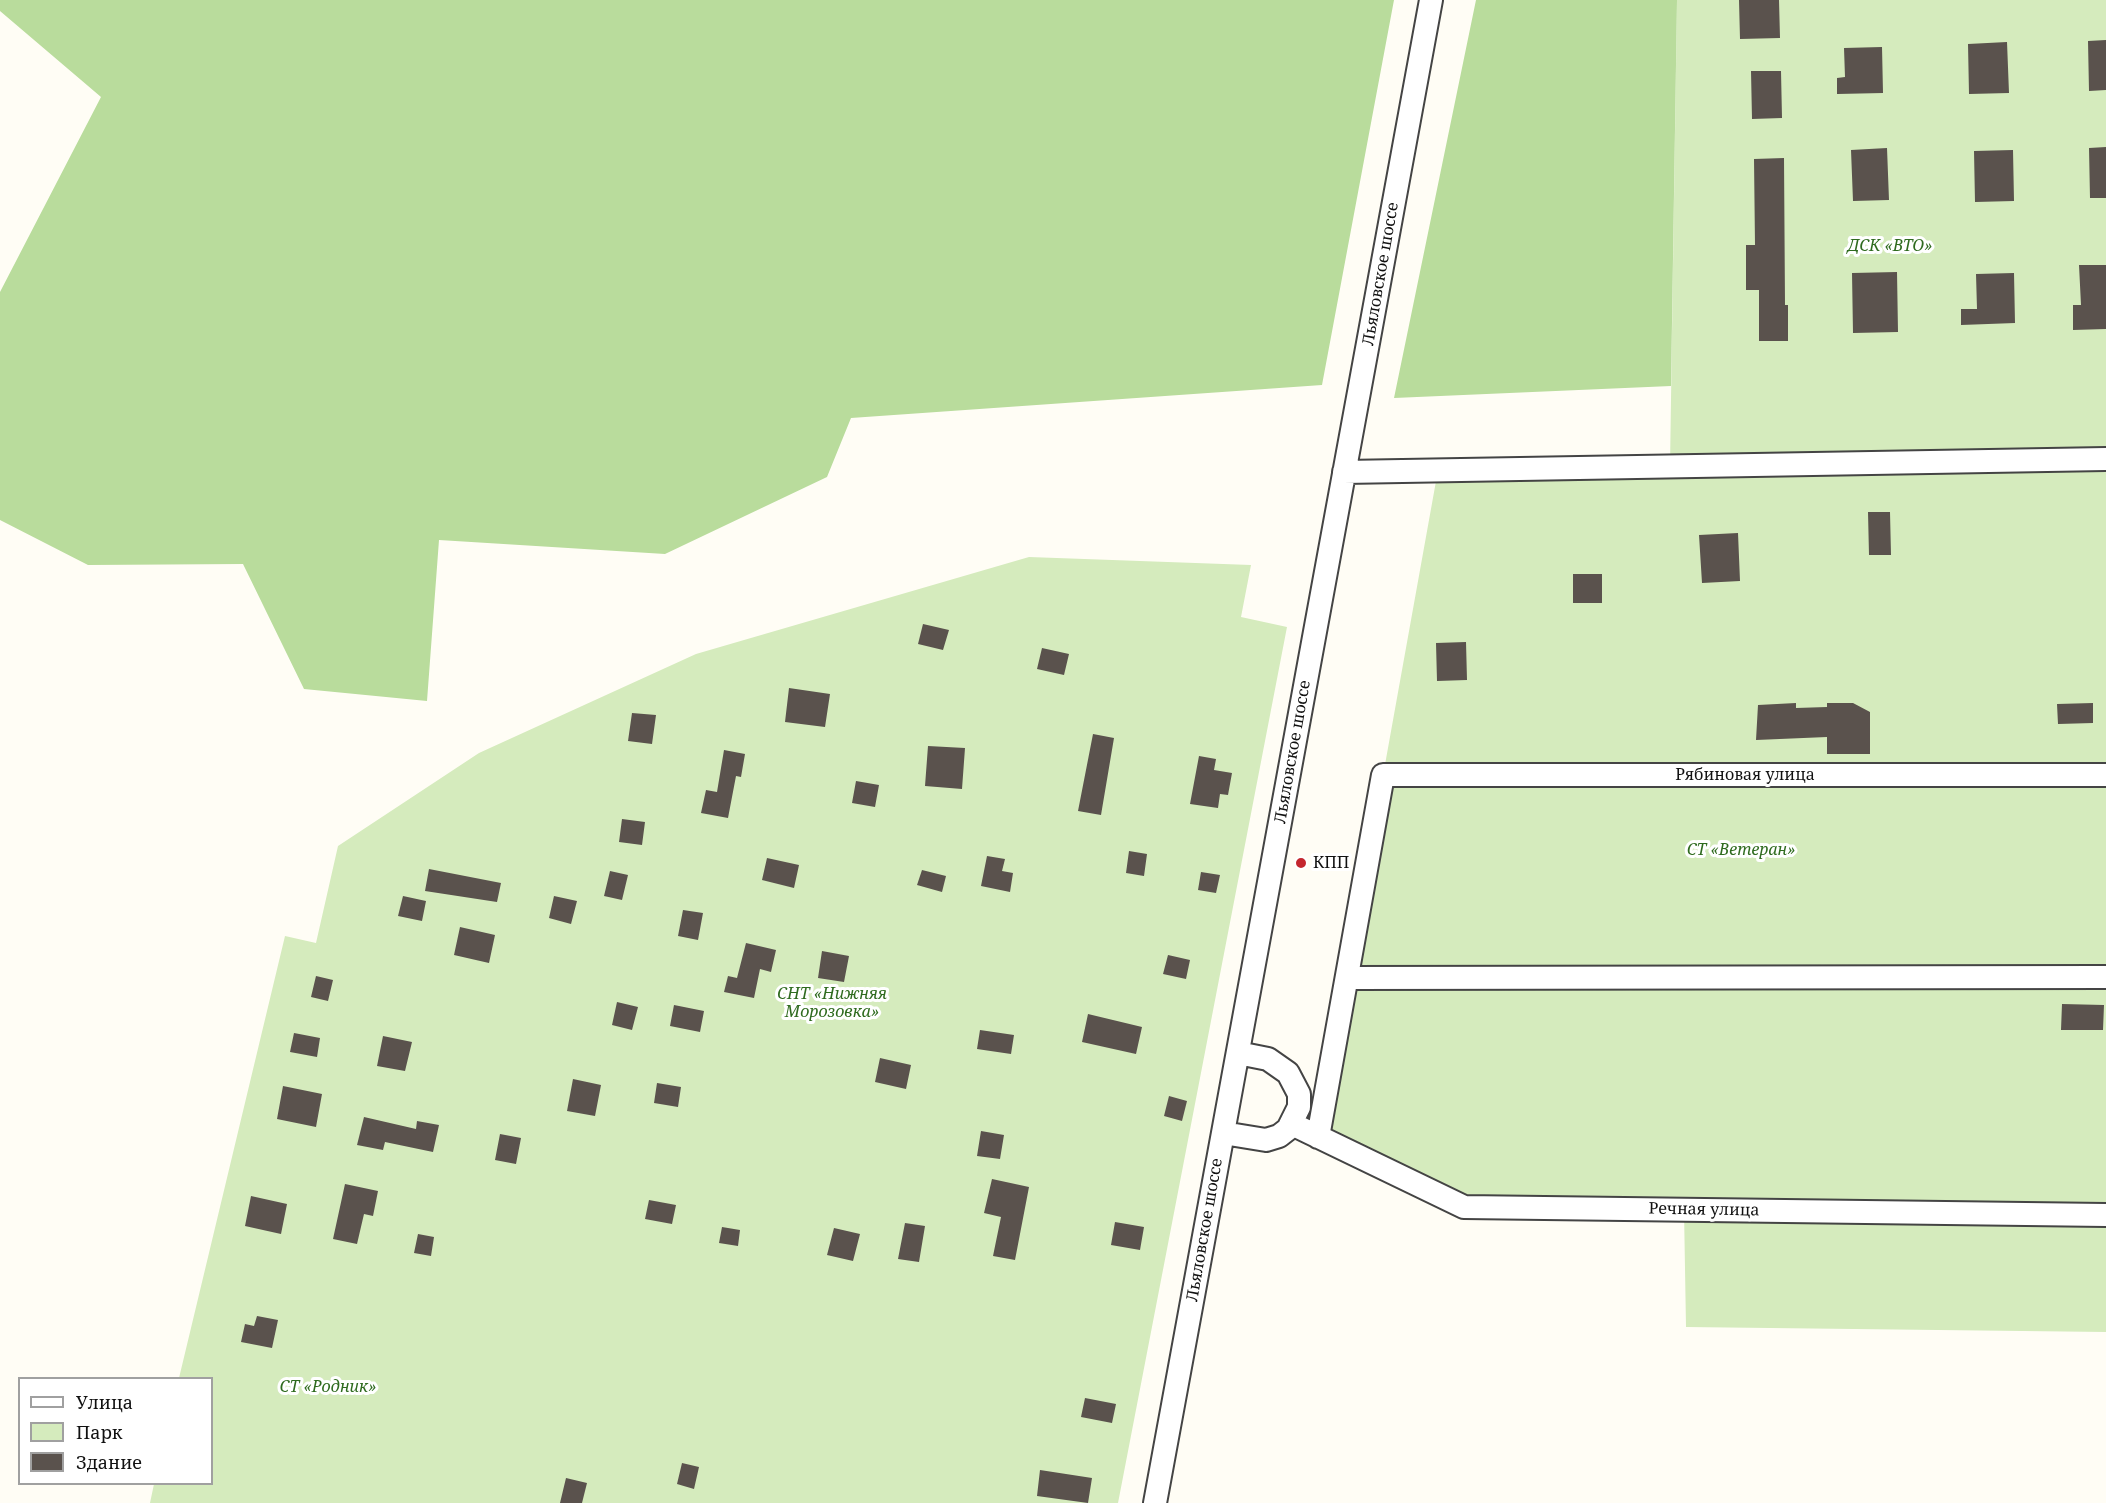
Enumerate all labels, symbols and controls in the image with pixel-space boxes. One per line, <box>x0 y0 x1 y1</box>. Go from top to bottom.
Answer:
street label: Льяловское шоссе <box>1359 201 1403 347</box>
park label: ДСК «ВТО» <box>1848 236 1932 256</box>
street label: Льяловское шоссе <box>1271 679 1315 825</box>
street label: Рябиновая улица <box>1675 765 1815 785</box>
park label: СТ «Ветеран» <box>1687 840 1795 860</box>
place label: КПП <box>1313 853 1349 873</box>
marker: КПП <box>1294 856 1308 870</box>
park label: СНТ «Нижняя Морозовка» <box>777 984 887 1022</box>
street label: Льяловское шоссе <box>1183 1157 1227 1303</box>
street label: Речная улица <box>1648 1199 1760 1221</box>
legend <box>18 1377 213 1485</box>
park label: СТ «Родник» <box>280 1377 376 1397</box>
text: Улица <box>76 1390 133 1414</box>
text: Парк <box>76 1420 123 1444</box>
text: Здание <box>76 1450 142 1474</box>

